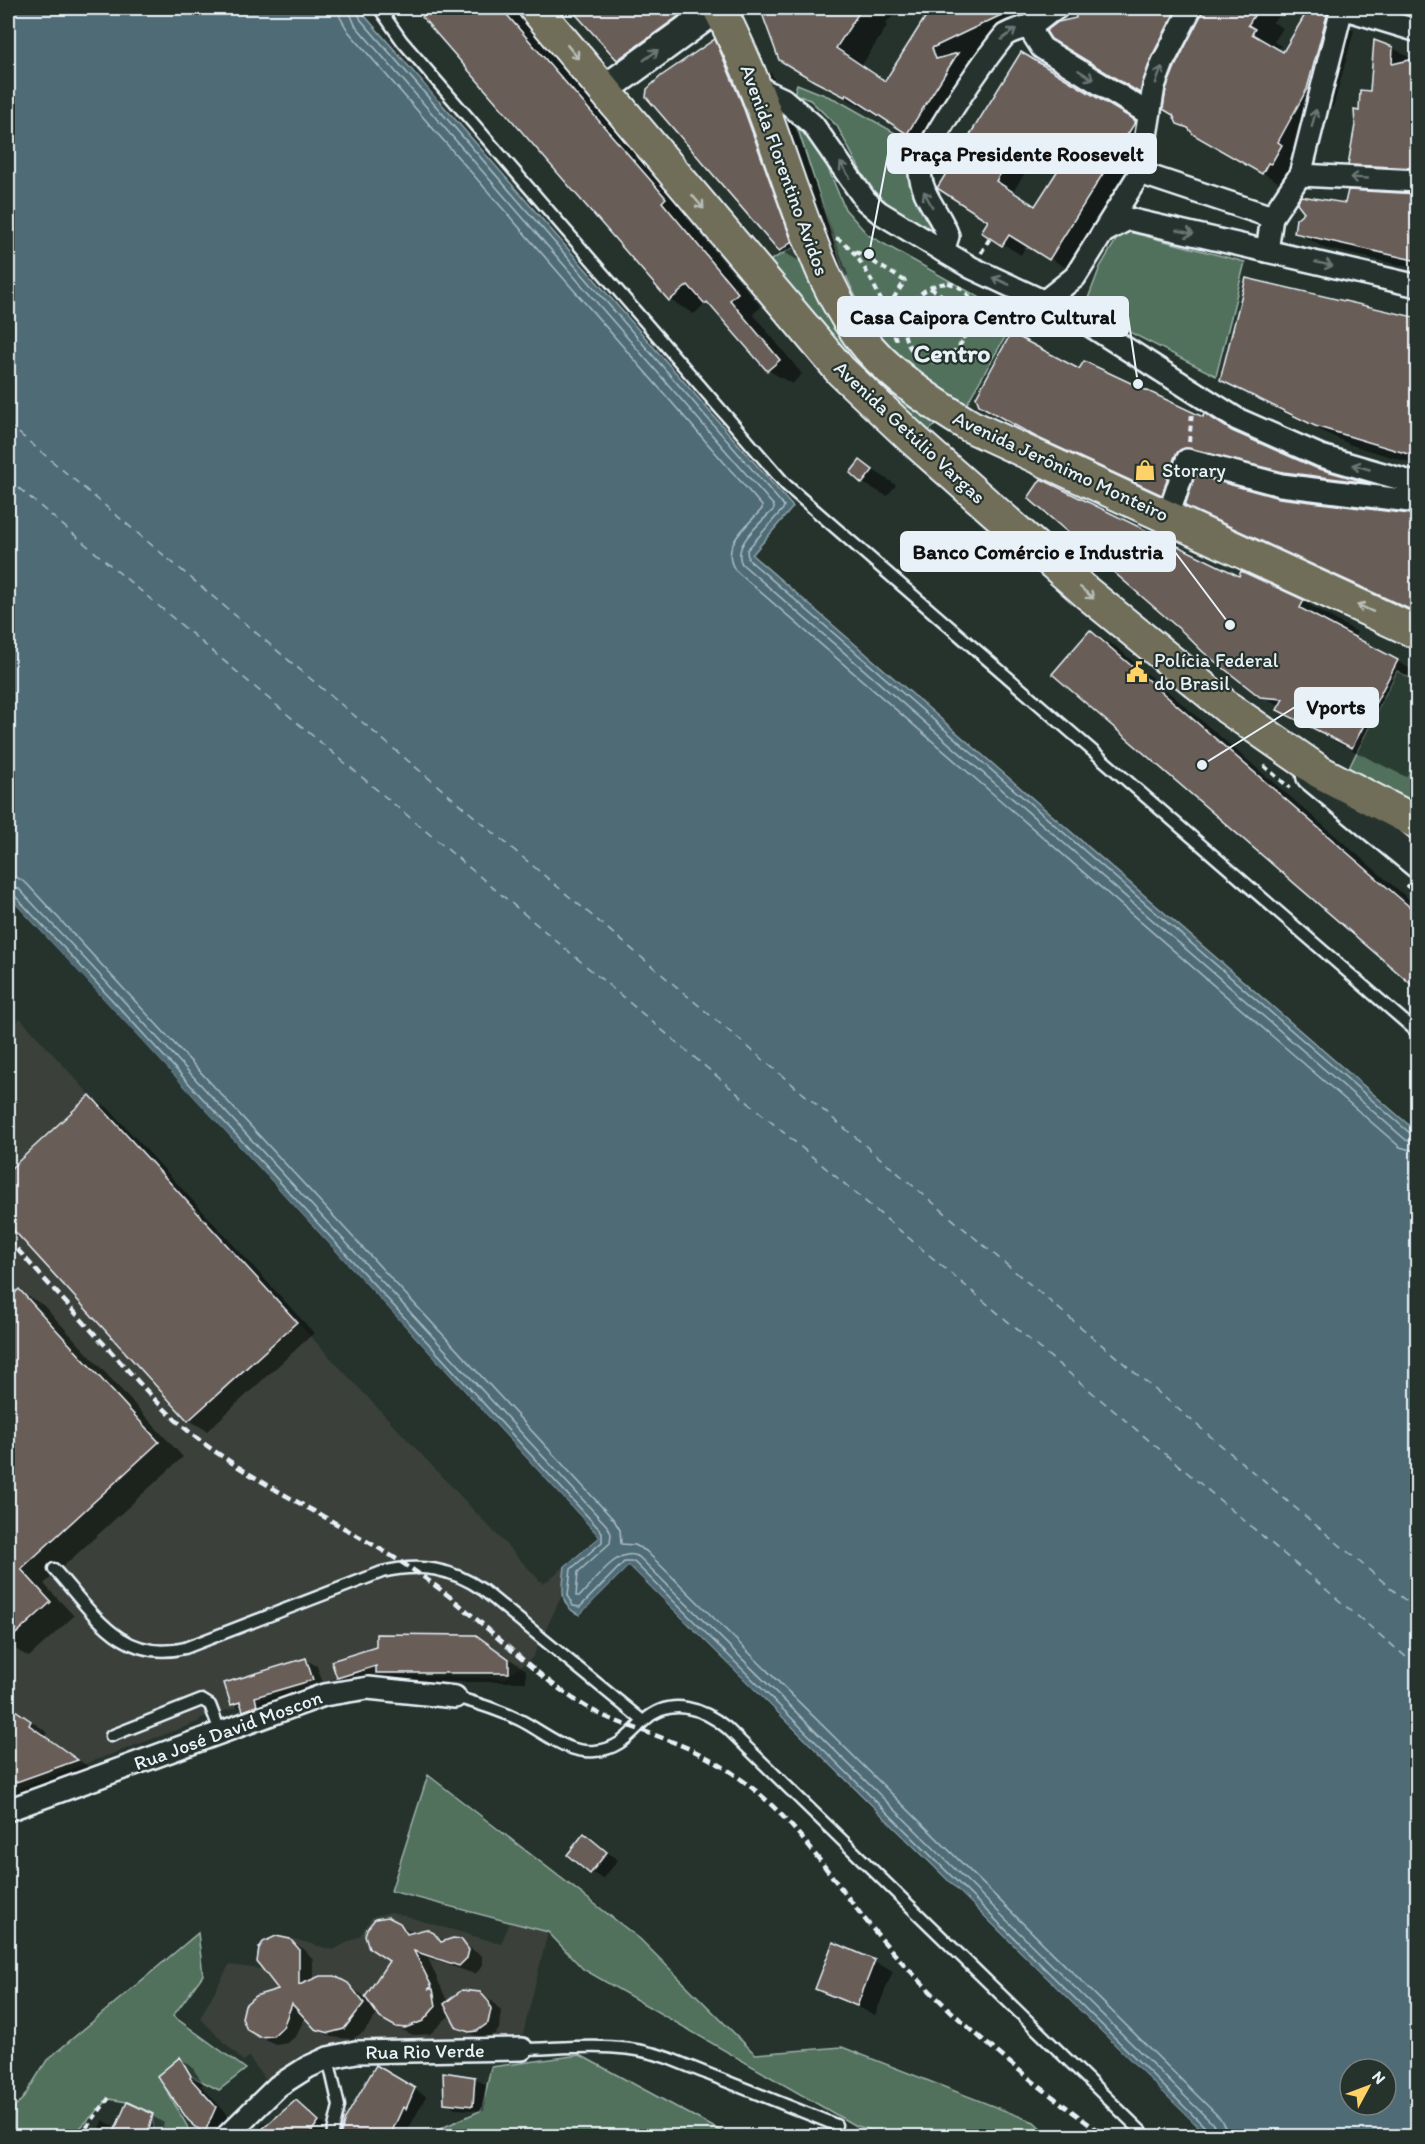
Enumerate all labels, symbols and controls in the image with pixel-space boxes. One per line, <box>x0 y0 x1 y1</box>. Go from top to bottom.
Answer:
one-way arrow <box>1001 28 1017 41</box>
one-way arrow <box>566 44 580 59</box>
one-way arrow <box>643 49 659 62</box>
street label: Avenida Florentino Avidos <box>736 61 834 279</box>
one-way arrow <box>1154 66 1165 85</box>
one-way arrow <box>1077 70 1094 82</box>
one-way arrow <box>1309 109 1321 128</box>
callout: Praça Presidente Roosevelt <box>888 134 1156 173</box>
text: Praça Presidente Roosevelt <box>900 141 1144 167</box>
one-way arrow <box>838 162 850 179</box>
one-way arrow <box>1350 172 1370 183</box>
one-way arrow <box>922 191 934 208</box>
one-way arrow <box>692 194 705 210</box>
one-way arrow <box>1176 227 1195 239</box>
one-way arrow <box>1314 259 1333 271</box>
one-way arrow <box>992 275 1011 286</box>
callout: Casa Caipora Centro Cultural <box>838 297 1128 336</box>
text: Casa Caipora Centro Cultural <box>850 304 1117 330</box>
district label: Centro <box>913 337 991 369</box>
street label: Avenida Getúlio Vargas <box>829 356 991 509</box>
street label: Avenida Jerônimo Monteiro <box>949 405 1173 527</box>
shop icon: Storary <box>1133 458 1157 482</box>
place label: Storary <box>1162 458 1226 482</box>
one-way arrow <box>1352 461 1371 473</box>
callout: Banco Comércio e Industria <box>901 532 1175 571</box>
text: Banco Comércio e Industria <box>913 539 1164 564</box>
one-way arrow <box>1079 586 1094 600</box>
one-way arrow <box>1356 602 1374 614</box>
place label: Polícia Federal do Brasil <box>1154 648 1279 695</box>
public building icon: Polícia Federal do Brasil <box>1125 660 1149 684</box>
callout: Vports <box>1295 688 1378 727</box>
text: Vports <box>1306 694 1366 720</box>
street label: Rua José David Moscon <box>131 1685 325 1775</box>
street label: Rua Rio Verde <box>365 2038 485 2064</box>
north arrow <box>1338 2057 1398 2117</box>
text: N <box>1368 2067 1390 2088</box>

